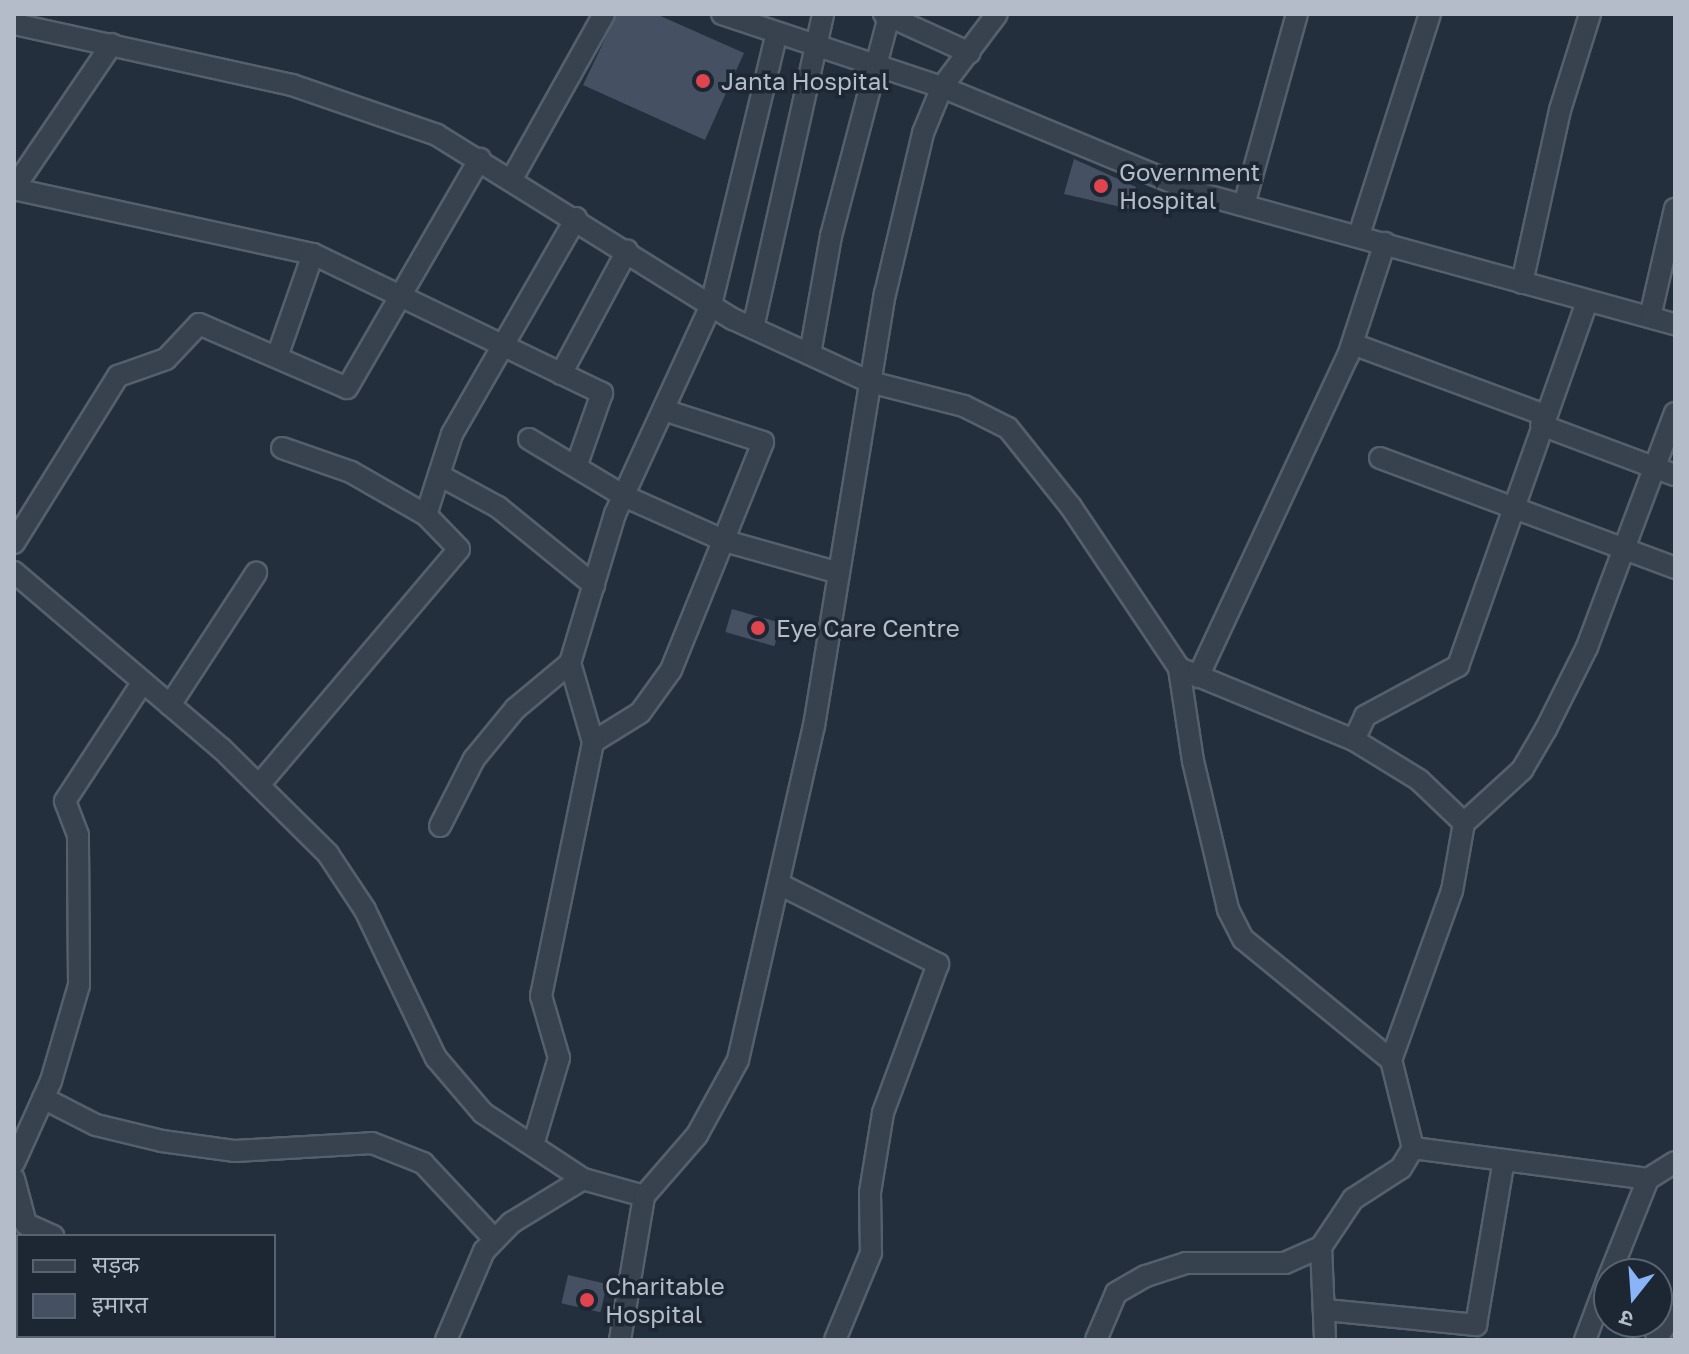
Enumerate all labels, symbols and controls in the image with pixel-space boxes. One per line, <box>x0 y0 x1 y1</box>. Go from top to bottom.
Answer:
place label: Janta Hospital <box>721 67 889 95</box>
marker: Janta Hospital <box>692 70 714 92</box>
place label: Government Hospital <box>1119 158 1260 214</box>
marker: Government Hospital <box>1090 175 1112 197</box>
place label: Eye Care Centre <box>776 614 960 642</box>
marker: Eye Care Centre <box>747 617 769 639</box>
legend <box>16 1234 276 1338</box>
text: सड़क <box>92 1249 140 1278</box>
north arrow <box>1593 1258 1673 1338</box>
place label: Charitable Hospital <box>605 1272 725 1328</box>
text: इमारत <box>92 1289 148 1318</box>
marker: Charitable Hospital <box>576 1289 598 1311</box>
text: उ <box>1616 1305 1637 1334</box>

